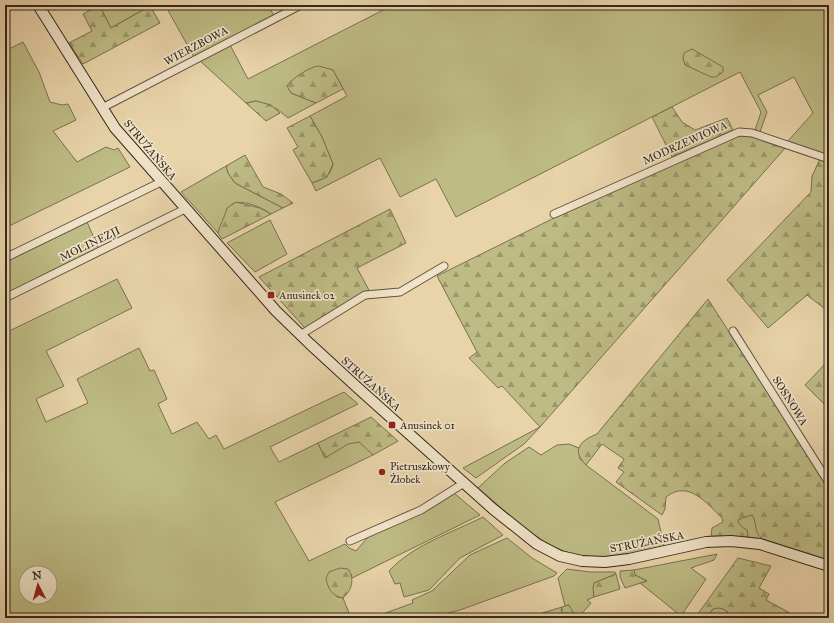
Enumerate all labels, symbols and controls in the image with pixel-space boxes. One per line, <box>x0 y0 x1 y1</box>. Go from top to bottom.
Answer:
street label: WIERZBOWA <box>162 23 231 68</box>
street label: STRUŻAŃSKA <box>121 116 180 183</box>
street label: MODRZEWIOWA <box>641 118 730 167</box>
street label: MOLINEZJI <box>58 224 123 265</box>
place label: Anusinek 02 <box>278 289 336 302</box>
marker: Anusinek 02 <box>266 290 276 300</box>
street label: STRUŻAŃSKA <box>339 353 404 414</box>
street label: SOSNOWA <box>770 374 811 429</box>
place label: Anusinek 01 <box>399 419 455 432</box>
marker: Anusinek 01 <box>387 420 397 430</box>
place label: Pietruszkowy Żłobek <box>390 460 451 486</box>
marker: Pietruszkowy Żłobek <box>377 467 387 477</box>
street label: STRUŻAŃSKA <box>609 527 686 556</box>
north arrow <box>18 565 58 605</box>
text: N <box>32 569 43 583</box>

